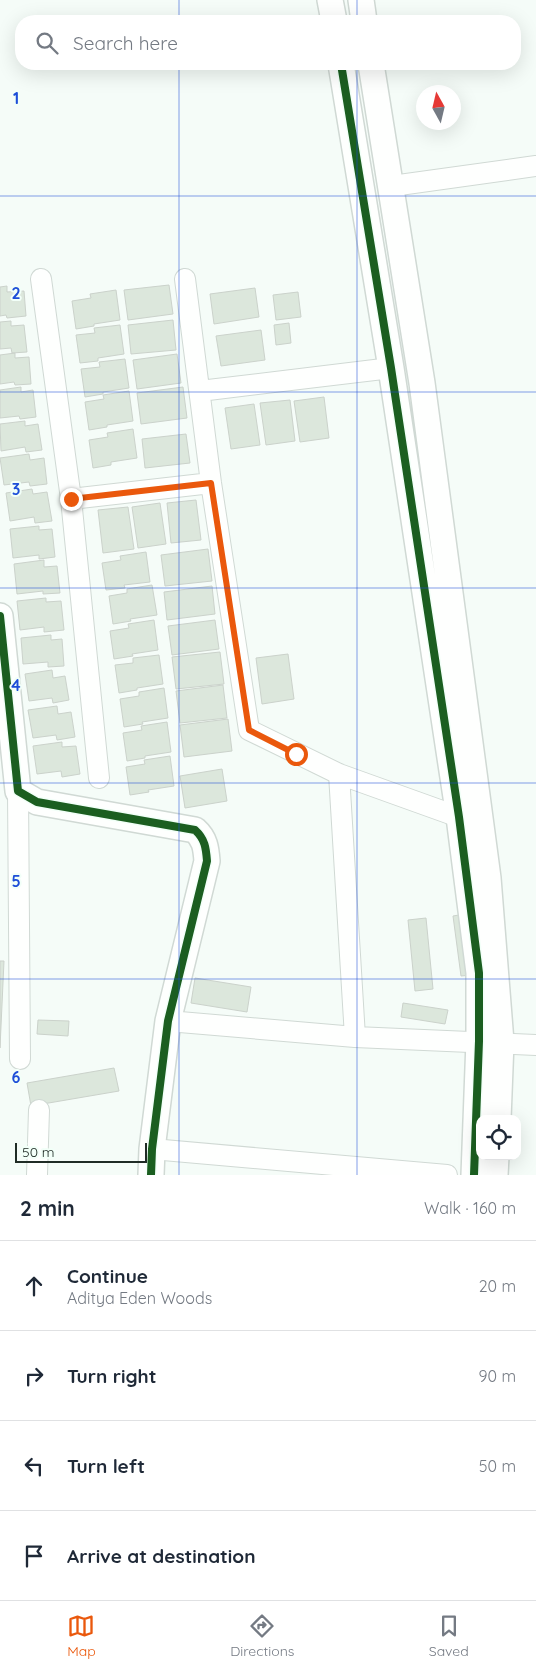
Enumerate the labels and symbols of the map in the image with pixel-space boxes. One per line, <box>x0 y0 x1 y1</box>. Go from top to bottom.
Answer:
north arrow <box>416 85 461 130</box>
text: 1 <box>13 88 19 108</box>
text: 2 <box>11 283 21 303</box>
text: 3 <box>12 479 20 499</box>
route end <box>60 488 83 511</box>
text: 4 <box>11 675 21 695</box>
route start <box>285 743 308 766</box>
text: 5 <box>11 871 21 891</box>
text: 6 <box>12 1067 21 1087</box>
scale bar <box>15 1140 148 1163</box>

